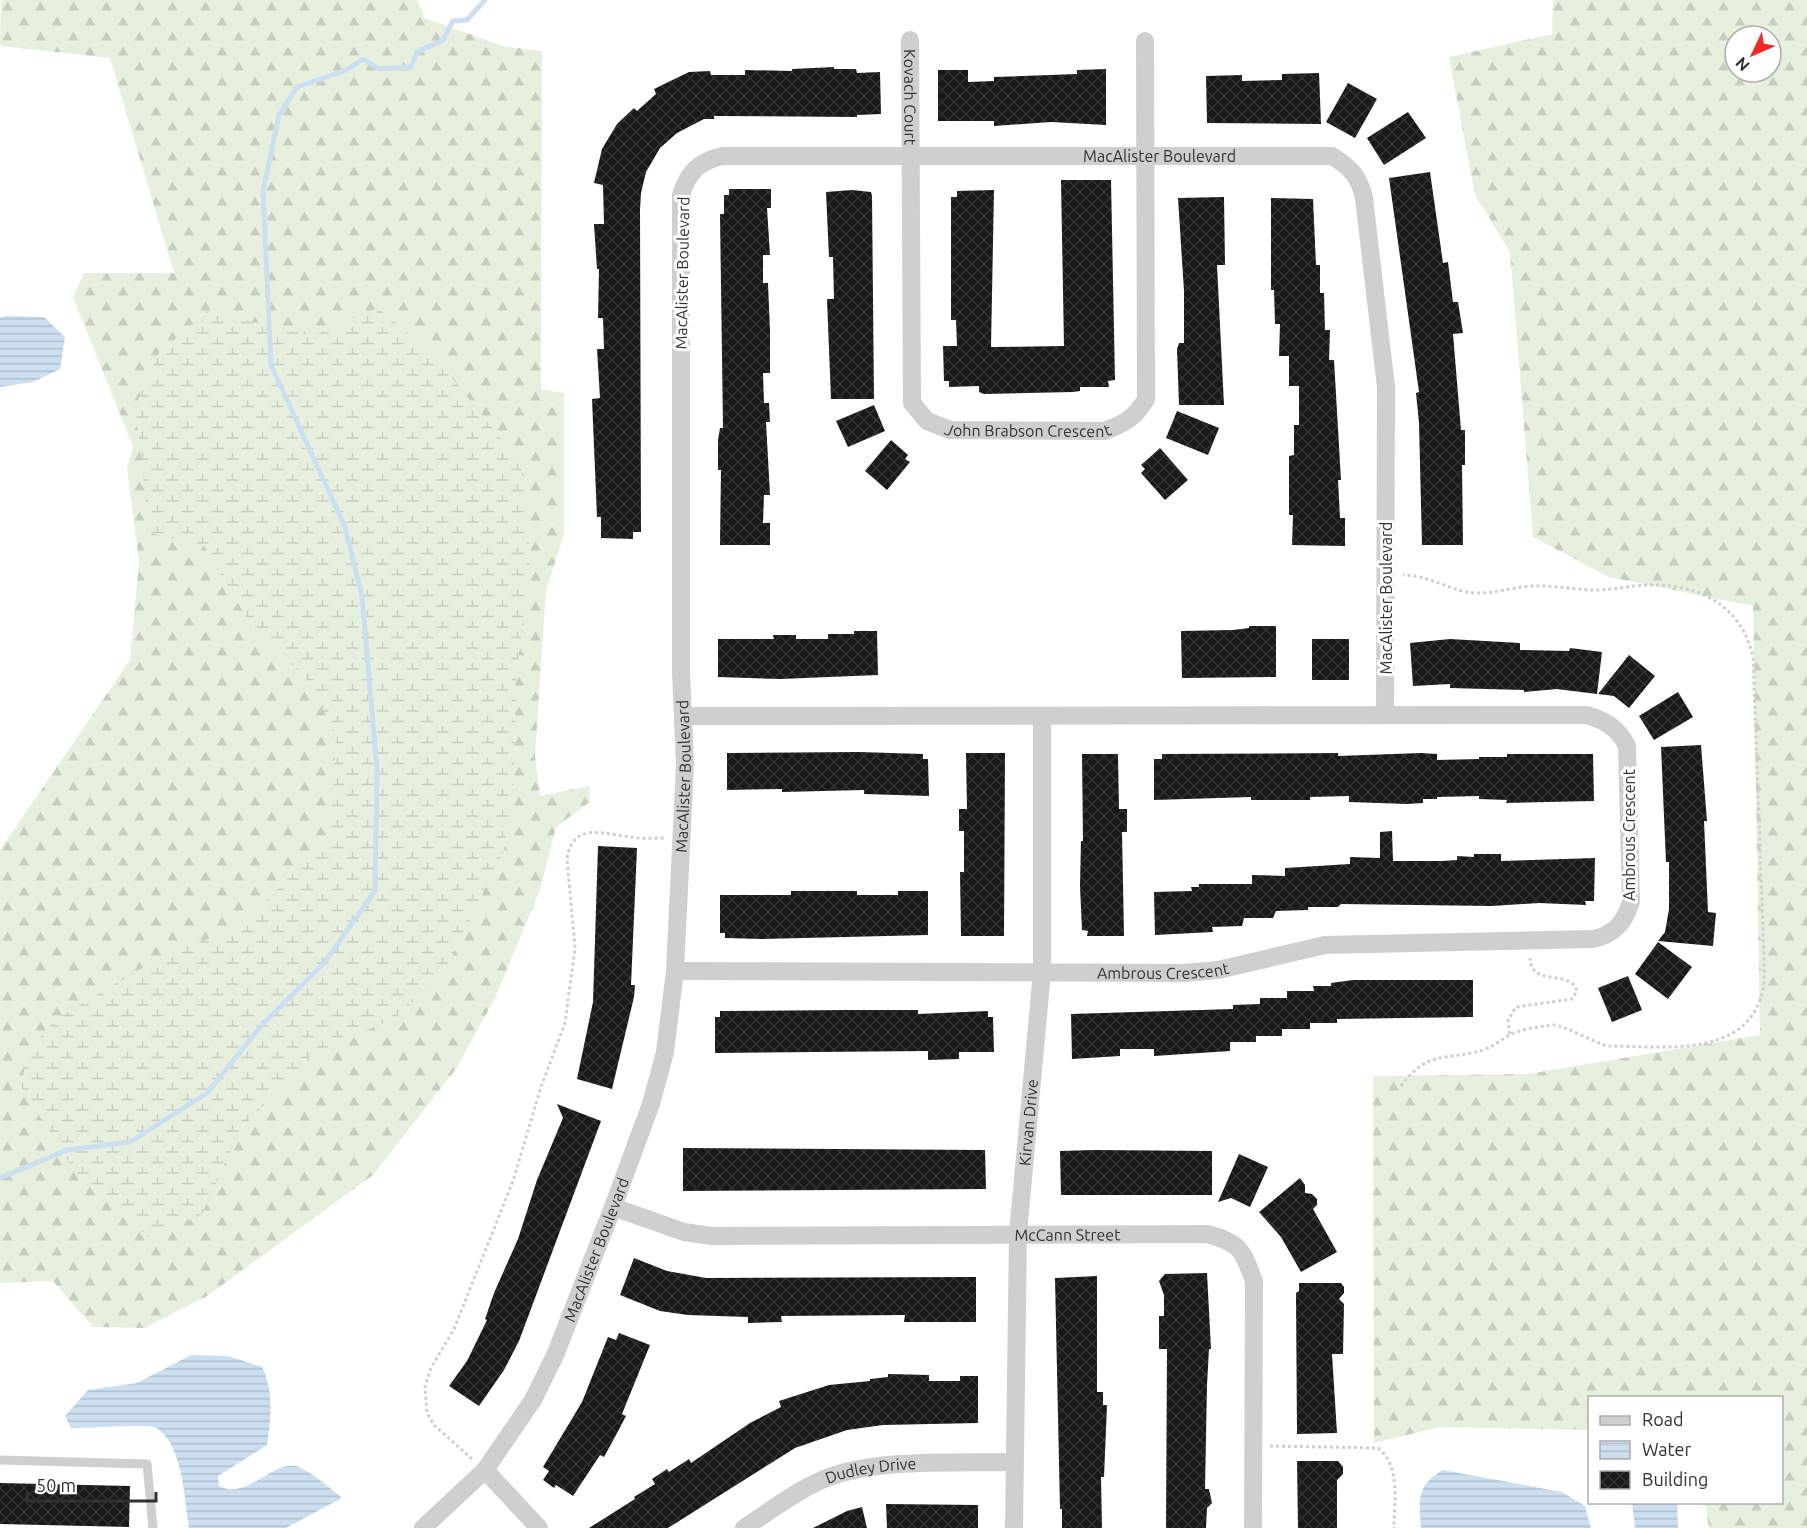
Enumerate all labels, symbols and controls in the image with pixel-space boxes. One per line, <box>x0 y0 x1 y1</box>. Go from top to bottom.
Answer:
north arrow <box>1723 24 1783 84</box>
street label: Kovach Court <box>901 49 920 146</box>
text: N <box>1732 54 1753 75</box>
street label: MacAlister Boulevard <box>1083 147 1236 165</box>
street label: MacAlister Boulevard <box>672 196 692 350</box>
street label: John Brabson Crescent <box>942 420 1114 440</box>
street label: MacAlister Boulevard <box>1377 522 1395 674</box>
street label: MacAlister Boulevard <box>672 699 694 853</box>
street label: Ambrous Crescent <box>1620 768 1638 901</box>
street label: Ambrous Crescent <box>1097 959 1231 982</box>
street label: Kirvan Drive <box>1015 1078 1041 1167</box>
street label: MacAlister Boulevard <box>560 1175 632 1324</box>
street label: McCann Street <box>1014 1225 1121 1244</box>
legend <box>1588 1396 1783 1504</box>
text: Road <box>1642 1409 1684 1429</box>
text: Water <box>1642 1439 1692 1459</box>
street label: Dudley Drive <box>823 1454 917 1487</box>
scale bar <box>27 1465 156 1503</box>
text: Building <box>1642 1469 1708 1489</box>
text: 50 m <box>36 1475 76 1495</box>

